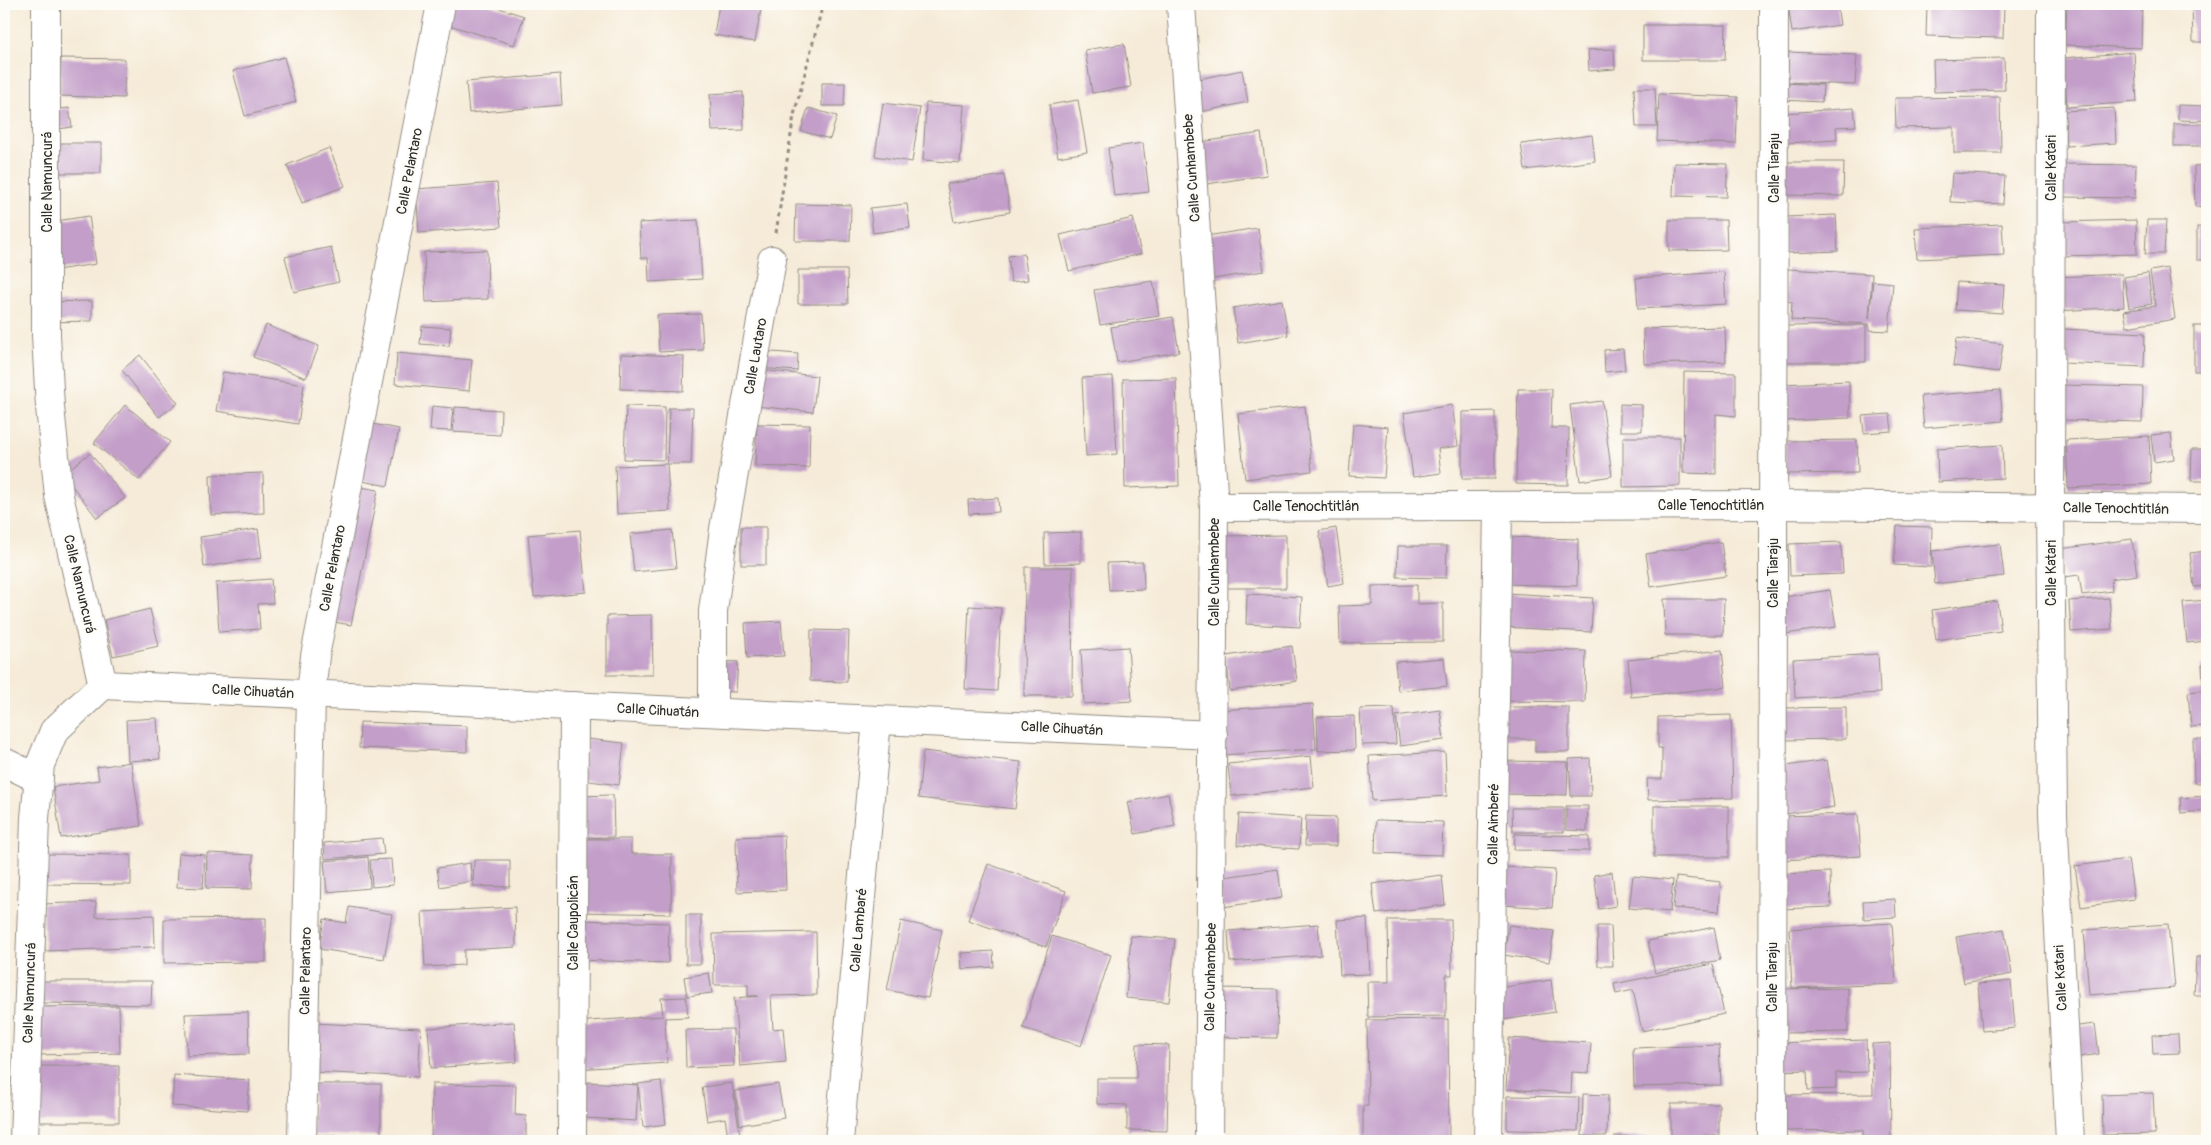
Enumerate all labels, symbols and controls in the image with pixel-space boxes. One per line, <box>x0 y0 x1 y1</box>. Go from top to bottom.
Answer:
street label: Calle Cunhambebe <box>1179 113 1204 223</box>
street label: Calle Pelantaro <box>393 126 426 216</box>
street label: Calle Namuncurá <box>39 132 56 232</box>
street label: Calle Tiaraju <box>1766 133 1783 203</box>
street label: Calle Katari <box>2043 135 2060 201</box>
street label: Calle Lautaro <box>740 316 771 396</box>
street label: Calle Tenochtitlán <box>1658 497 1764 514</box>
street label: Calle Tenochtitlán <box>1253 498 1359 515</box>
street label: Calle Tenochtitlán <box>2063 499 2169 518</box>
street label: Calle Cunhambebe <box>1206 518 1223 626</box>
street label: Calle Pelantaro <box>316 523 349 613</box>
street label: Calle Namuncurá <box>60 533 99 635</box>
street label: Calle Tiaraju <box>1765 538 1782 608</box>
street label: Calle Katari <box>2043 540 2060 606</box>
street label: Calle Cihuatán <box>211 681 295 702</box>
street label: Calle Cihuatán <box>616 700 700 721</box>
street label: Calle Cihuatán <box>1020 718 1104 739</box>
street label: Calle Aimberé <box>1484 783 1503 865</box>
street label: Calle Caupolicán <box>565 875 582 971</box>
street label: Calle Lambaré <box>846 887 871 973</box>
street label: Calle Cunhambebe <box>1201 923 1220 1031</box>
street label: Calle Pelantaro <box>296 926 315 1015</box>
street label: Calle Namuncurá <box>19 942 40 1044</box>
street label: Calle Tiaraju <box>1764 942 1781 1012</box>
street label: Calle Katari <box>2050 944 2071 1011</box>

